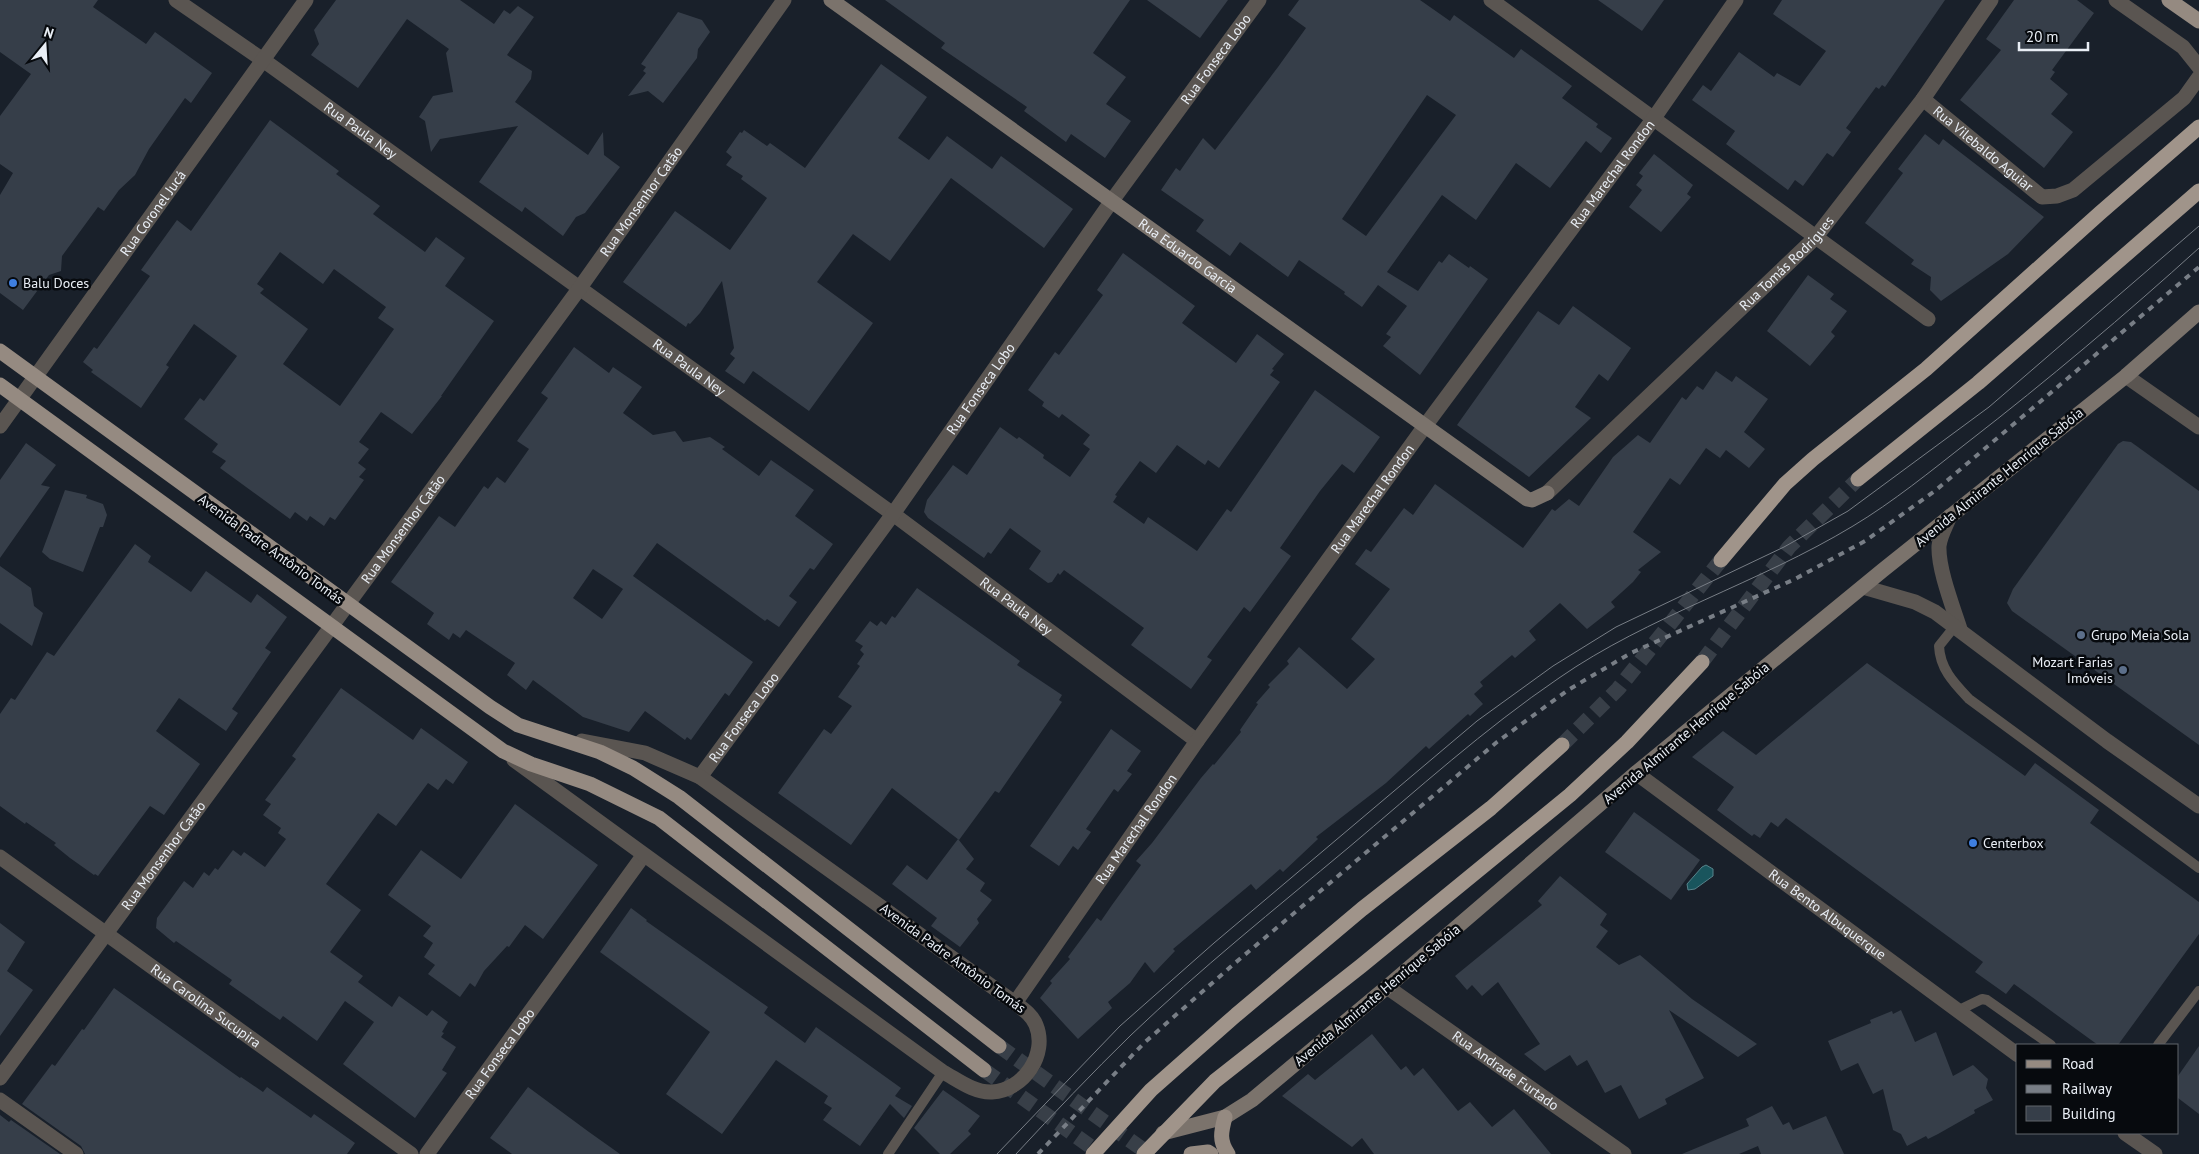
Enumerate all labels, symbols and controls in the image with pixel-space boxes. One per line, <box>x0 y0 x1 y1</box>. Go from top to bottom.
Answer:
street label: Rua Fonseca Lobo <box>1177 10 1255 108</box>
north arrow <box>20 20 70 70</box>
scale bar <box>2019 20 2088 52</box>
text: N <box>42 23 56 43</box>
text: 20 m <box>2026 27 2059 46</box>
street label: Rua Paula Ney <box>321 98 401 163</box>
street label: Rua Vilebaldo Aguiar <box>1929 102 2037 195</box>
street label: Rua Marechal Rondon <box>1566 116 1659 232</box>
street label: Rua Monsenhor Catão <box>596 143 686 260</box>
street label: Rua Coronel Jucá <box>116 167 190 260</box>
street label: Rua Tomás Rodrigues <box>1735 212 1838 314</box>
street label: Rua Eduardo Garcia <box>1135 214 1241 297</box>
place label: Balu Doces <box>23 274 89 292</box>
marker: Balu Doces <box>7 277 19 289</box>
street label: Rua Paula Ney <box>649 335 730 400</box>
street label: Rua Fonseca Lobo <box>942 339 1019 438</box>
street label: Avenida Almirante Henrique Sabóia <box>1911 403 2087 551</box>
street label: Rua Marechal Rondon <box>1327 441 1418 557</box>
street label: Rua Monsenhor Catão <box>357 471 449 587</box>
street label: Avenida Padre Antônio Tomás <box>195 490 348 608</box>
street label: Rua Paula Ney <box>976 573 1056 639</box>
place label: Grupo Meia Sola <box>2091 626 2189 644</box>
marker: Grupo Meia Sola <box>2075 629 2087 641</box>
place label: Mozart Farias Imóveis <box>2032 653 2113 687</box>
street label: Avenida Almirante Henrique Sabóia <box>1599 658 1773 808</box>
marker: Mozart Farias Imóveis <box>2117 664 2129 676</box>
street label: Rua Fonseca Lobo <box>705 669 783 766</box>
street label: Rua Marechal Rondon <box>1091 770 1181 888</box>
street label: Rua Monsenhor Catão <box>117 797 209 914</box>
place label: Centerbox <box>1983 834 2044 852</box>
marker: Centerbox <box>1967 837 1979 849</box>
street label: Rua Bento Albuquerque <box>1765 865 1890 964</box>
street label: Avenida Padre Antônio Tomás <box>877 899 1030 1017</box>
street label: Avenida Almirante Henrique Sabóia <box>1290 920 1464 1070</box>
street label: Rua Carolina Sucupira <box>147 960 265 1052</box>
street label: Rua Fonseca Lobo <box>461 1005 539 1103</box>
street label: Rua Andrade Furtado <box>1449 1027 1562 1114</box>
legend <box>2016 1044 2179 1134</box>
text: Road <box>2062 1054 2094 1073</box>
text: Railway <box>2062 1079 2112 1098</box>
text: Building <box>2062 1104 2116 1123</box>

